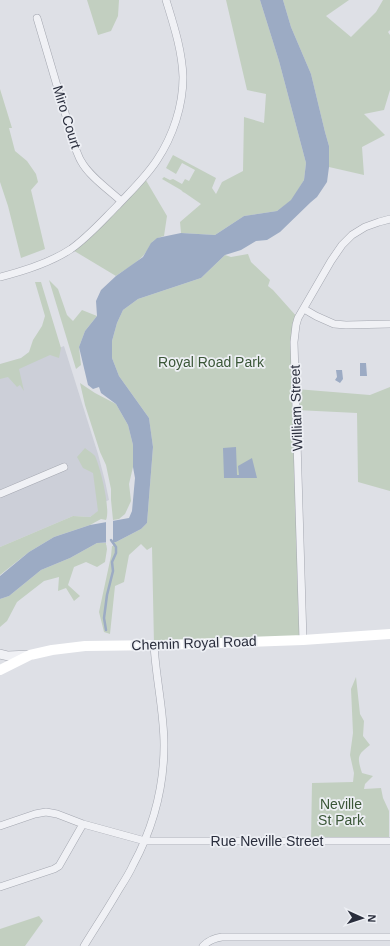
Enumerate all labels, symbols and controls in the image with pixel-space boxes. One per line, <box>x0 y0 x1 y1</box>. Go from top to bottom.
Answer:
street label: Miro Court <box>50 83 84 151</box>
park label: Royal Road Park <box>158 354 265 370</box>
street label: William Street <box>286 364 306 451</box>
street label: Chemin Royal Road <box>131 633 257 653</box>
park label: Neville St Park <box>318 796 365 828</box>
street label: Rue Neville Street <box>211 833 324 849</box>
north arrow <box>342 898 382 938</box>
text: N <box>366 914 378 923</box>

